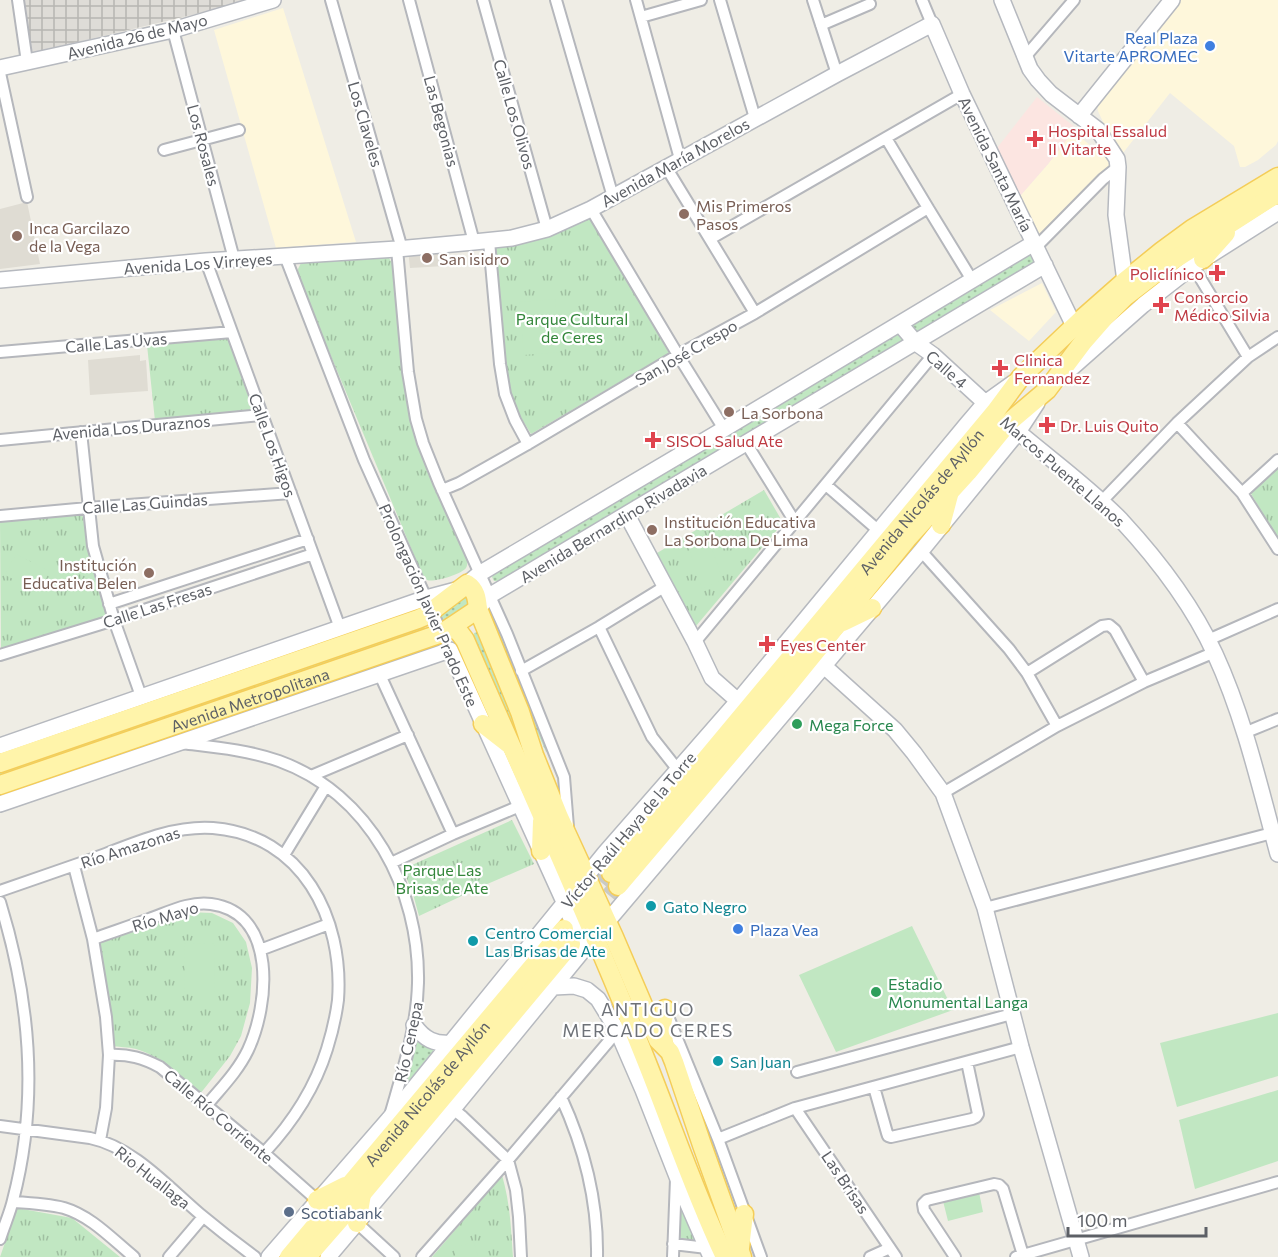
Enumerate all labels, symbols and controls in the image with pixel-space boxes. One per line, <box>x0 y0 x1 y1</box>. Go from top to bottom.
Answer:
street label: Avenida 26 de Mayo <box>65 9 209 63</box>
place label: Real Plaza Vitarte APROMEC <box>1064 28 1198 65</box>
marker: Real Plaza Vitarte APROMEC <box>1203 39 1217 53</box>
street label: Calle Los Olivos <box>490 57 540 171</box>
street label: Las Begonias <box>421 73 463 169</box>
street label: Los Claveles <box>345 79 387 169</box>
street label: Avenida Santa María <box>955 93 1037 235</box>
street label: Los Rosales <box>184 102 224 188</box>
street label: Avenida María Morelos <box>598 113 752 211</box>
place label: Hospital Essalud II Vitarte <box>1048 121 1167 158</box>
marker: Hospital Essalud II Vitarte <box>1026 130 1044 148</box>
place label: Mis Primeros Pasos <box>696 196 792 233</box>
marker: Mis Primeros Pasos <box>677 207 691 221</box>
place label: Inca Garcilazo de la Vega <box>29 218 130 255</box>
marker: Inca Garcilazo de la Vega <box>10 229 24 243</box>
street label: Avenida Los Virreyes <box>123 248 273 278</box>
place label: San isidro <box>439 249 509 268</box>
marker: San isidro <box>420 251 434 265</box>
place label: Policlínico <box>1130 264 1204 283</box>
marker: Policlínico <box>1208 264 1226 282</box>
place label: Consorcio Médico Silvia <box>1174 287 1270 324</box>
marker: Consorcio Médico Silvia <box>1152 296 1170 314</box>
park label: Parque Cultural de Ceres <box>516 309 628 346</box>
street label: San José Crespo <box>632 315 740 389</box>
street label: Calle Las Uvas <box>64 328 168 356</box>
street label: Calle 4 <box>922 346 972 392</box>
place label: Clinica Fernandez <box>1014 350 1090 387</box>
marker: Clinica Fernandez <box>991 359 1009 377</box>
street label: Calle Los Higos <box>245 390 301 500</box>
place label: La Sorbona <box>741 403 824 422</box>
marker: La Sorbona <box>722 405 736 419</box>
street label: Avenida Los Duraznos <box>51 411 211 443</box>
street label: Marcos Puente Llanos <box>997 412 1129 530</box>
marker: Dr. Luis Quito <box>1038 416 1056 434</box>
place label: Dr. Luis Quito <box>1060 416 1159 435</box>
street label: Avenida Nicolás de Ayllón <box>855 424 987 578</box>
marker: SISOL Salud Ate <box>644 431 662 449</box>
place label: SISOL Salud Ate <box>666 431 783 450</box>
street label: Avenida Bernardino Rivadavia <box>516 460 710 586</box>
street label: Calle Las Guindas <box>82 489 208 517</box>
street label: Prolongación Javier Prado Este <box>376 500 482 710</box>
place label: Institución Educativa La Sorbona De Lima <box>664 512 816 549</box>
marker: Institución Educativa La Sorbona De Lima <box>645 523 659 537</box>
place label: Institución Educativa Belen <box>22 555 137 592</box>
marker: Institución Educativa Belen <box>142 566 156 580</box>
street label: Calle Las Fresas <box>100 578 214 632</box>
marker: Eyes Center <box>758 635 776 653</box>
place label: Eyes Center <box>780 635 866 654</box>
street label: Avenida Metropolitana <box>168 663 331 735</box>
place label: Mega Force <box>809 715 894 734</box>
marker: Mega Force <box>790 717 804 731</box>
street label: Víctor Raúl Haya de la Torre <box>557 748 699 912</box>
street label: Río Amazonas <box>78 822 182 872</box>
park label: Parque Las Brisas de Ate <box>396 860 488 897</box>
street label: Río Mayo <box>130 897 200 935</box>
place label: Gato Negro <box>663 897 747 916</box>
marker: Gato Negro <box>644 899 658 913</box>
place label: Plaza Vea <box>750 920 819 939</box>
marker: Plaza Vea <box>731 922 745 936</box>
place label: Centro Comercial Las Brisas de Ate <box>485 923 612 960</box>
marker: Centro Comercial Las Brisas de Ate <box>466 934 480 948</box>
place label: Estadio Monumental Langa <box>888 974 1028 1011</box>
marker: Estadio Monumental Langa <box>869 985 883 999</box>
district label: ANTIGUO MERCADO CERES <box>562 998 734 1041</box>
street label: Río Cenepa <box>390 1000 426 1084</box>
street label: Avenida Nicolás de Ayllón <box>360 1017 493 1169</box>
place label: San Juan <box>730 1052 791 1071</box>
marker: San Juan <box>711 1054 725 1068</box>
street label: Calle Río Corriente <box>161 1065 277 1167</box>
street label: Rio Huallaga <box>112 1142 194 1212</box>
street label: Las Brisas <box>818 1147 874 1217</box>
scale bar <box>1068 1200 1206 1238</box>
place label: Scotiabank <box>301 1203 383 1222</box>
marker: Scotiabank <box>282 1205 296 1219</box>
text: 100 m <box>1077 1209 1127 1231</box>

